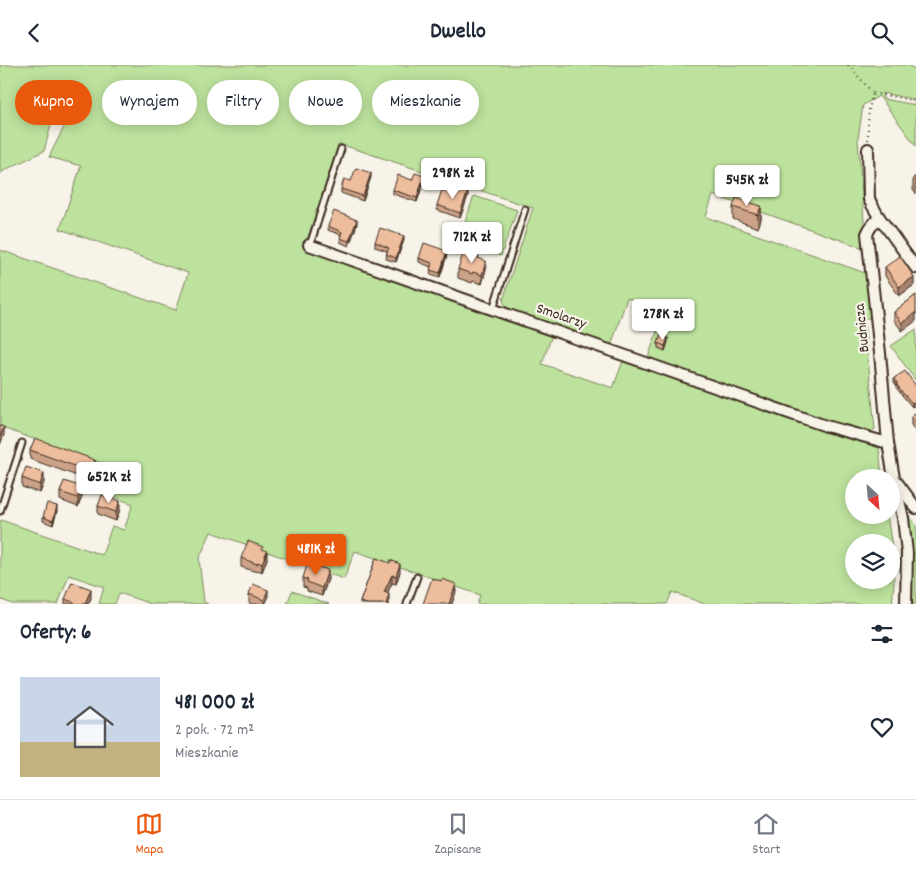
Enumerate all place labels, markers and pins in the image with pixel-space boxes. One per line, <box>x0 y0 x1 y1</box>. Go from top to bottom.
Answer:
pin: 298K zł <box>407 157 499 200</box>
pin: 545K zł <box>701 165 793 207</box>
pin: 712K zł <box>426 221 518 264</box>
pin: 278K zł <box>617 299 709 341</box>
pin: 652K zł <box>63 461 155 504</box>
pin: 481K zł <box>270 533 362 576</box>

